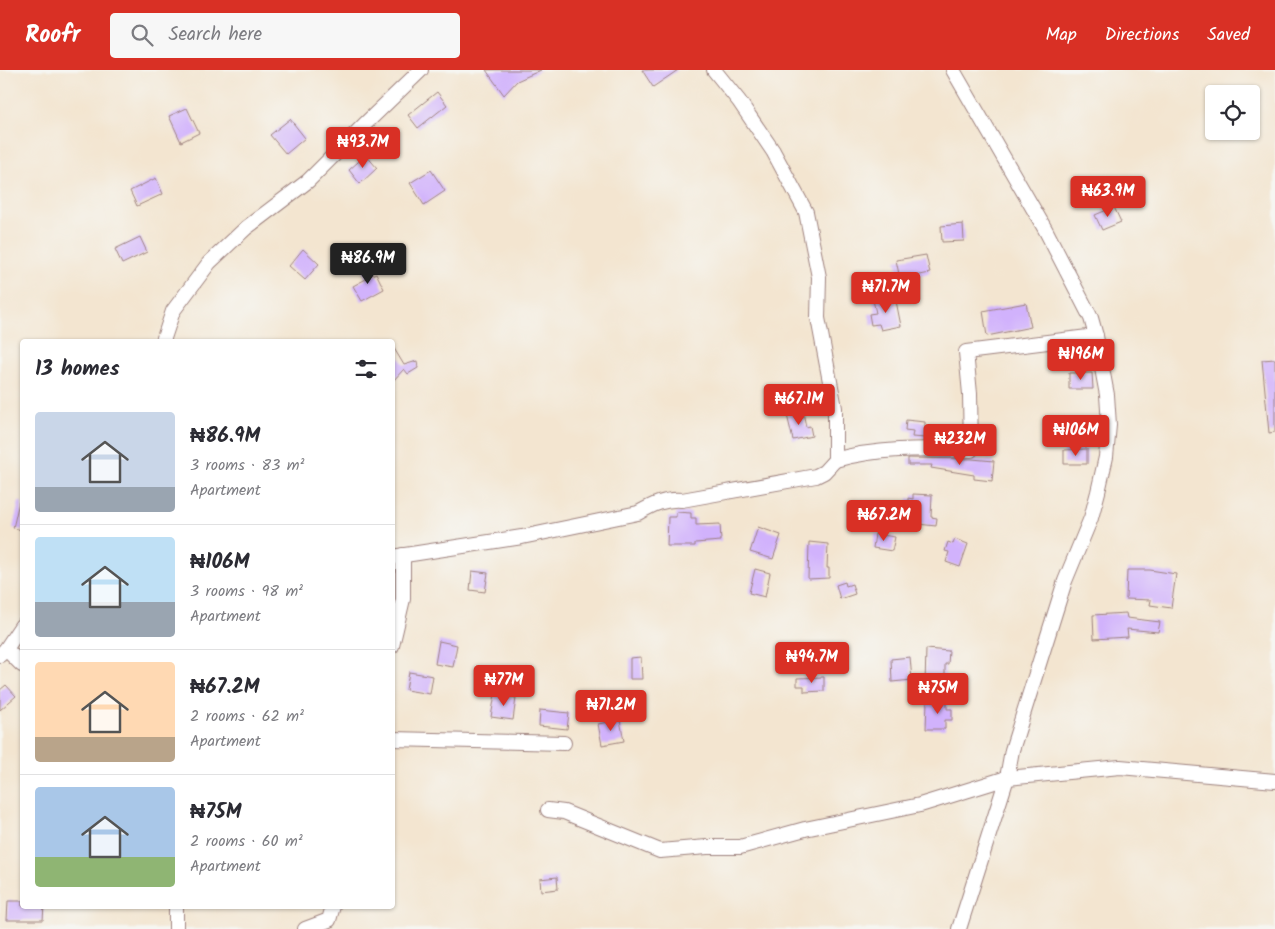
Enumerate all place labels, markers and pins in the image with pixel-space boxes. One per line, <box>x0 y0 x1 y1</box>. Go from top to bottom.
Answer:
pin: ₦93.7M <box>322 126 404 169</box>
pin: ₦63.9M <box>1067 176 1149 218</box>
pin: ₦86.9M <box>327 242 409 285</box>
pin: ₦71.7M <box>845 272 927 314</box>
pin: ₦196M <box>1046 338 1116 381</box>
pin: ₦67.1M <box>758 384 840 426</box>
pin: ₦106M <box>1041 414 1111 457</box>
pin: ₦232M <box>925 424 995 466</box>
pin: ₦67.2M <box>843 500 925 542</box>
pin: ₦94.7M <box>771 642 853 684</box>
pin: ₦77M <box>474 664 534 707</box>
pin: ₦75M <box>908 672 968 715</box>
pin: ₦71.2M <box>570 690 652 732</box>

